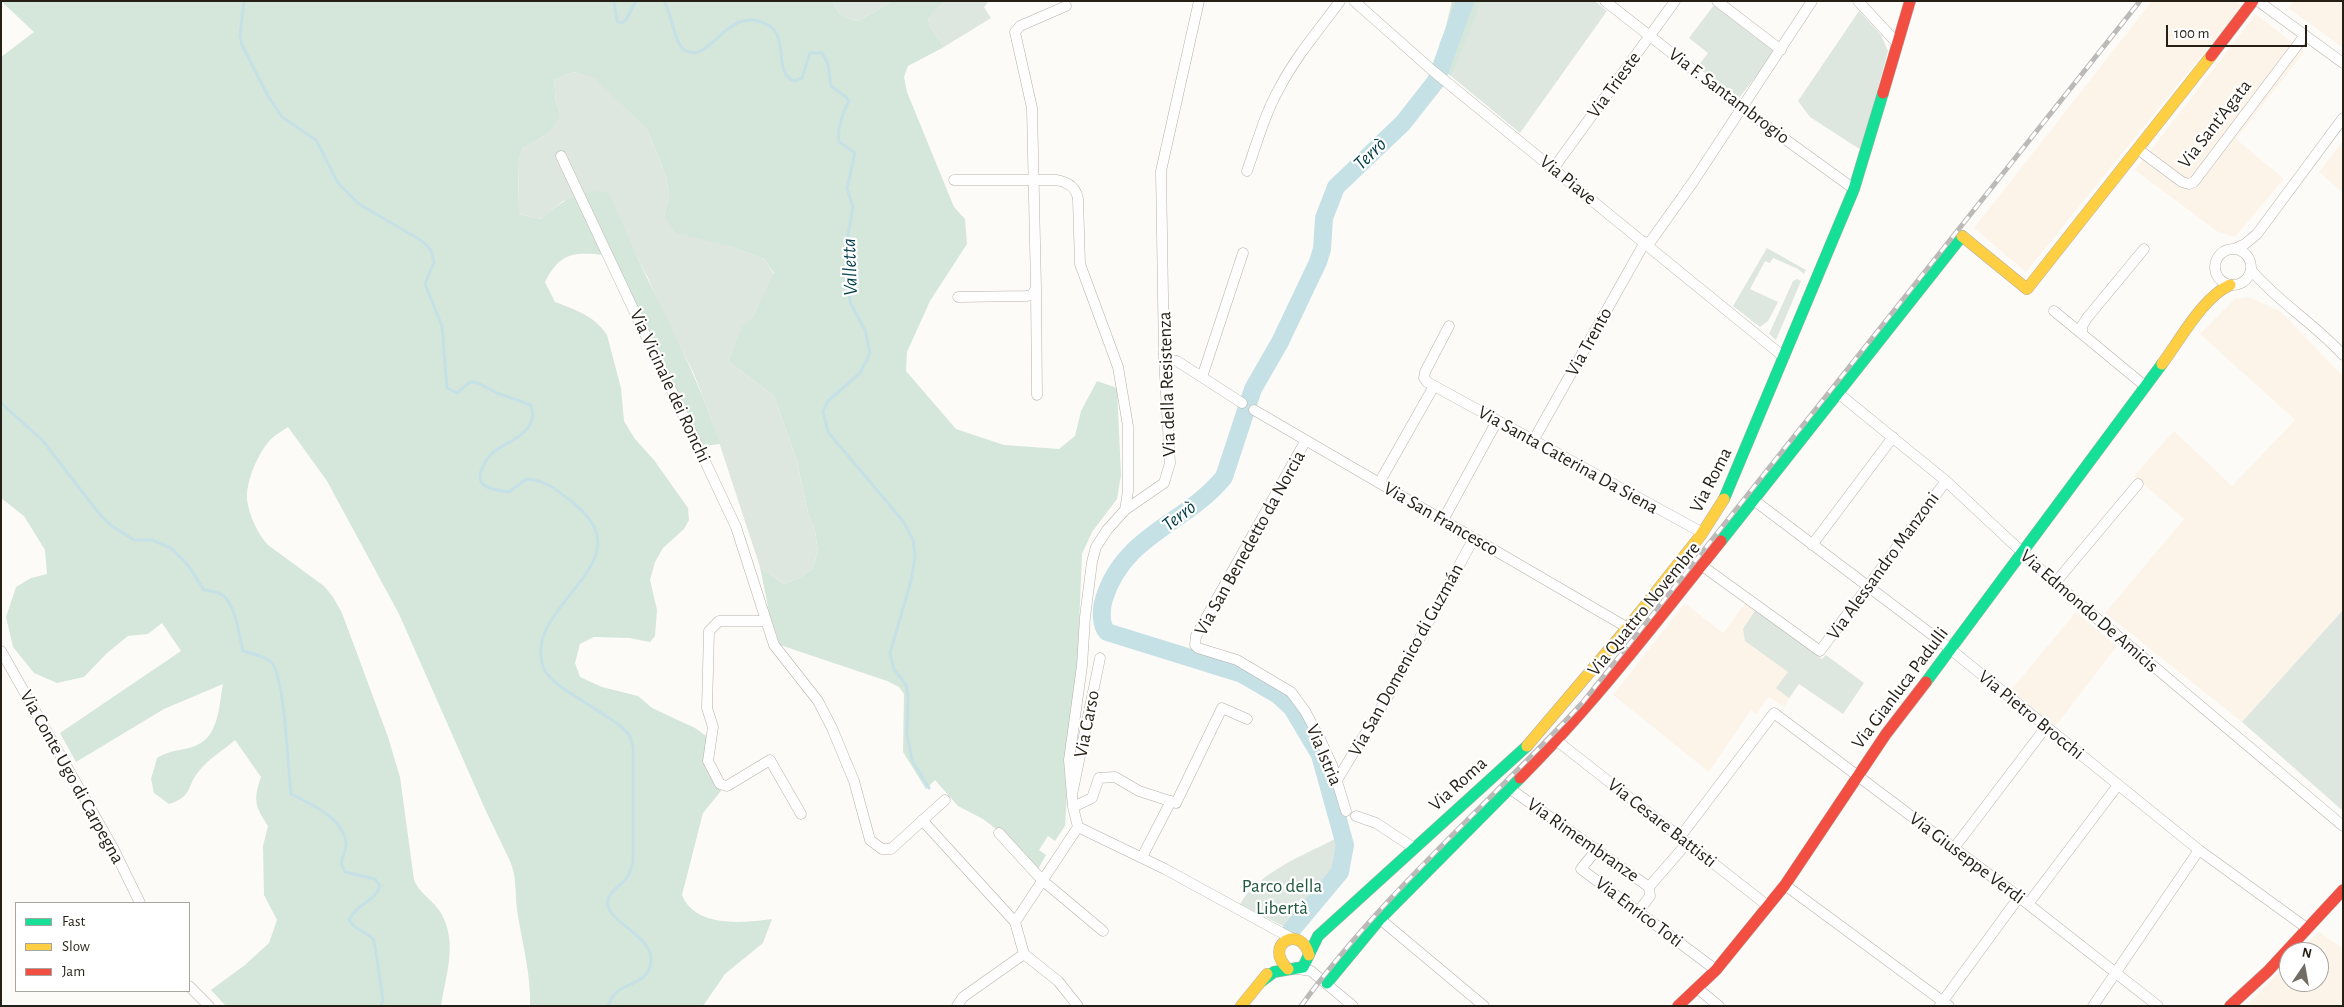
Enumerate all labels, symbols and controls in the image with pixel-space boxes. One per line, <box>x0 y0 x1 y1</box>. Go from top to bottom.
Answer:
scale bar <box>2169 15 2310 47</box>
text: 100 m <box>2174 26 2209 41</box>
street label: Via F. Santambrogio <box>1664 43 1794 149</box>
street label: Via Trieste <box>1582 47 1646 123</box>
street label: Via Sant'Agata <box>2173 75 2257 173</box>
water label: Terrò <box>1348 133 1392 175</box>
street label: Via Piave <box>1535 150 1601 210</box>
water label: Valletta <box>837 238 863 296</box>
street label: Via Trento <box>1561 304 1617 380</box>
street label: Via Vicinale dei Ronchi <box>624 306 716 466</box>
street label: Via della Resistenza <box>1153 311 1181 457</box>
street label: Via Santa Caterina Da Siena <box>1474 401 1662 519</box>
street label: Via Roma <box>1685 444 1737 516</box>
street label: Via San Benedetto da Norcia <box>1190 447 1310 639</box>
street label: Via San Francesco <box>1379 477 1503 561</box>
street label: Via Alessandro Manzoni <box>1822 488 1944 644</box>
water label: Terrò <box>1157 495 1201 537</box>
street label: Via Quattro Novembre <box>1583 537 1705 681</box>
street label: Via Edmondo De Amicis <box>2015 545 2163 677</box>
street label: Via San Domenico di Guzmán <box>1344 560 1468 760</box>
street label: Via Gianluca Padulli <box>1847 623 1953 753</box>
street label: Via Pietro Brocchi <box>1973 665 2089 765</box>
street label: Via Conte Ugo di Carpegna <box>15 686 129 868</box>
street label: Via Carso <box>1069 688 1105 760</box>
street label: Via Istria <box>1301 721 1347 789</box>
street label: Via Roma <box>1424 752 1492 816</box>
street label: Via Cesare Battisti <box>1603 773 1721 873</box>
street label: Via Rimembranze <box>1522 793 1644 887</box>
street label: Via Giuseppe Verdi <box>1905 807 2029 909</box>
street label: Via Enrico Toti <box>1590 871 1688 953</box>
park label: Parco della Libertà <box>1242 875 1322 919</box>
legend <box>15 902 190 992</box>
text: Fast <box>62 914 85 929</box>
text: Slow <box>62 939 90 954</box>
north arrow <box>2279 942 2329 992</box>
text: N <box>2301 945 2313 961</box>
text: Jam <box>62 964 85 979</box>

